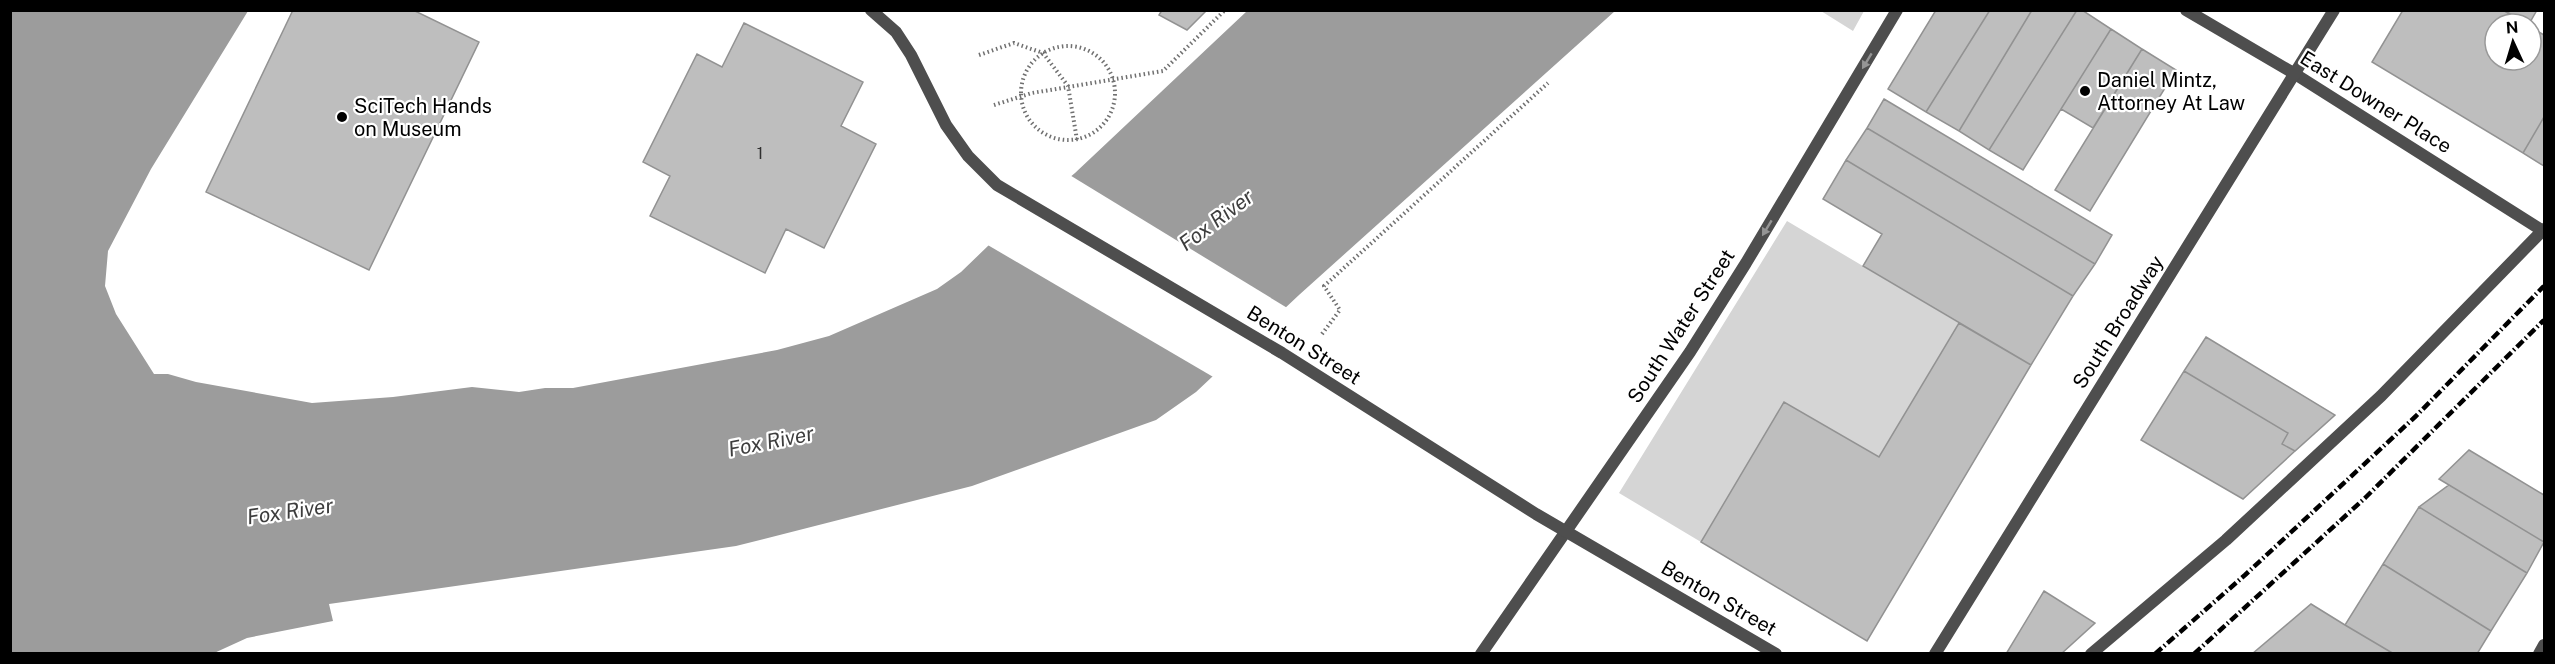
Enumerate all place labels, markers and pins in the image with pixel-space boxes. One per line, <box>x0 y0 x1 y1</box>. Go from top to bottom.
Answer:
place label: Daniel Mintz, Attorney At Law <box>2097 68 2245 115</box>
marker: Daniel Mintz, Attorney At Law <box>2078 84 2092 98</box>
place label: SciTech Hands on Museum <box>354 94 492 141</box>
marker: SciTech Hands on Museum <box>335 110 349 124</box>

